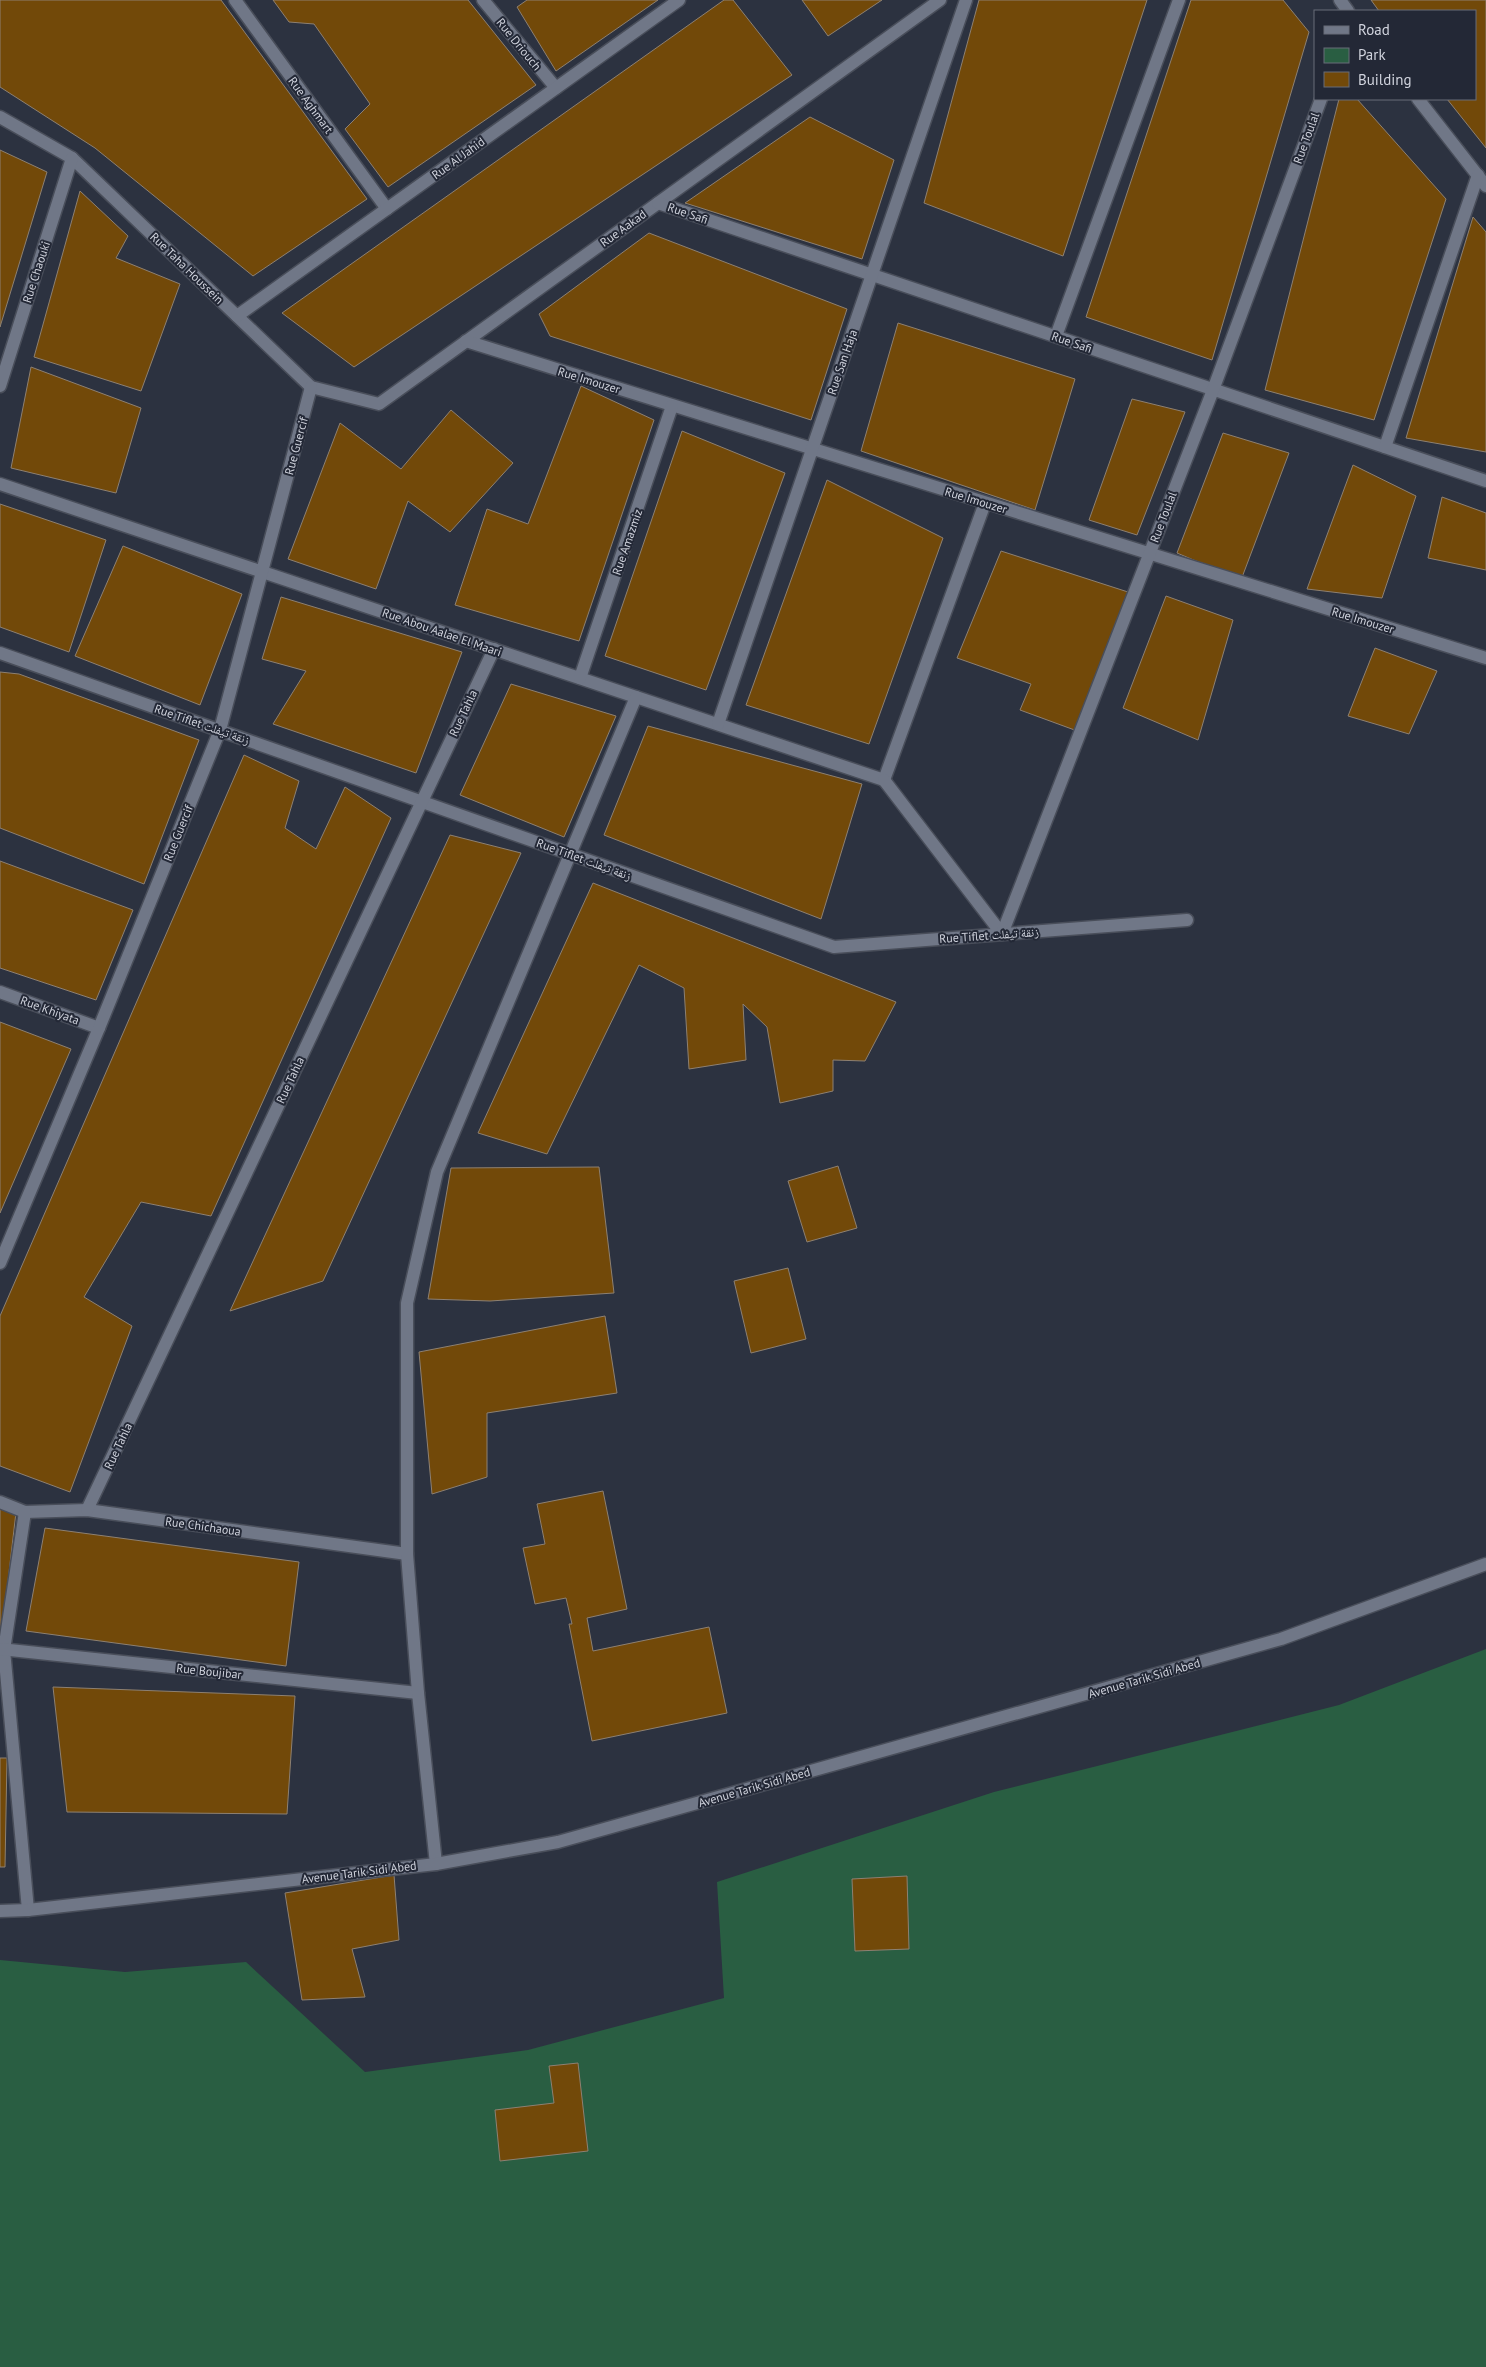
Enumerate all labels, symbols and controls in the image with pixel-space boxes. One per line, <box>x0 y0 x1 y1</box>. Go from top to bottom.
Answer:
legend <box>1314 10 1476 100</box>
street label: Rue Driouch <box>493 15 545 73</box>
text: Road <box>1358 20 1390 39</box>
text: Park <box>1358 45 1386 64</box>
text: Building <box>1358 70 1412 89</box>
street label: Rue Aghmart <box>285 74 337 136</box>
street label: Rue Toulal <box>1290 110 1322 166</box>
street label: Rue Al Jahid <box>429 134 487 182</box>
street label: Rue Safi <box>666 199 710 227</box>
street label: Rue Aakad <box>597 206 649 250</box>
street label: Rue Taha Houssein <box>147 229 227 307</box>
street label: Rue Chaouki <box>19 239 53 305</box>
street label: Rue San Haja <box>824 327 860 397</box>
street label: Rue Safi <box>1050 328 1094 356</box>
street label: Rue Imouzer <box>556 363 622 397</box>
street label: Rue Guercif <box>281 414 311 477</box>
street label: Rue Imouzer <box>943 483 1009 517</box>
street label: Rue Toulal <box>1146 489 1180 545</box>
street label: Rue Amazmiz <box>609 507 645 577</box>
street label: Rue Imouzer <box>1330 603 1396 637</box>
street label: Rue Abou Aalae El Maari <box>380 605 504 659</box>
street label: Rue Tahla <box>446 687 480 739</box>
street label: Rue Tiflet زنقة تيفلت <box>152 701 252 748</box>
street label: Rue Guercif <box>160 802 196 863</box>
street label: Rue Tiflet زنقة تيفلت <box>535 835 634 883</box>
street label: Rue Tiflet زنقة تيفلت <box>939 924 1040 946</box>
street label: Rue Khiyata <box>19 992 81 1028</box>
street label: Rue Tahla <box>273 1054 307 1106</box>
street label: Rue Tahla <box>101 1420 135 1472</box>
street label: Rue Chichaoua <box>164 1513 242 1539</box>
street label: Avenue Tarik Sidi Abed <box>1086 1655 1202 1701</box>
street label: Rue Boujibar <box>176 1660 242 1682</box>
street label: Avenue Tarik Sidi Abed <box>696 1764 812 1810</box>
street label: Avenue Tarik Sidi Abed <box>301 1858 417 1886</box>

